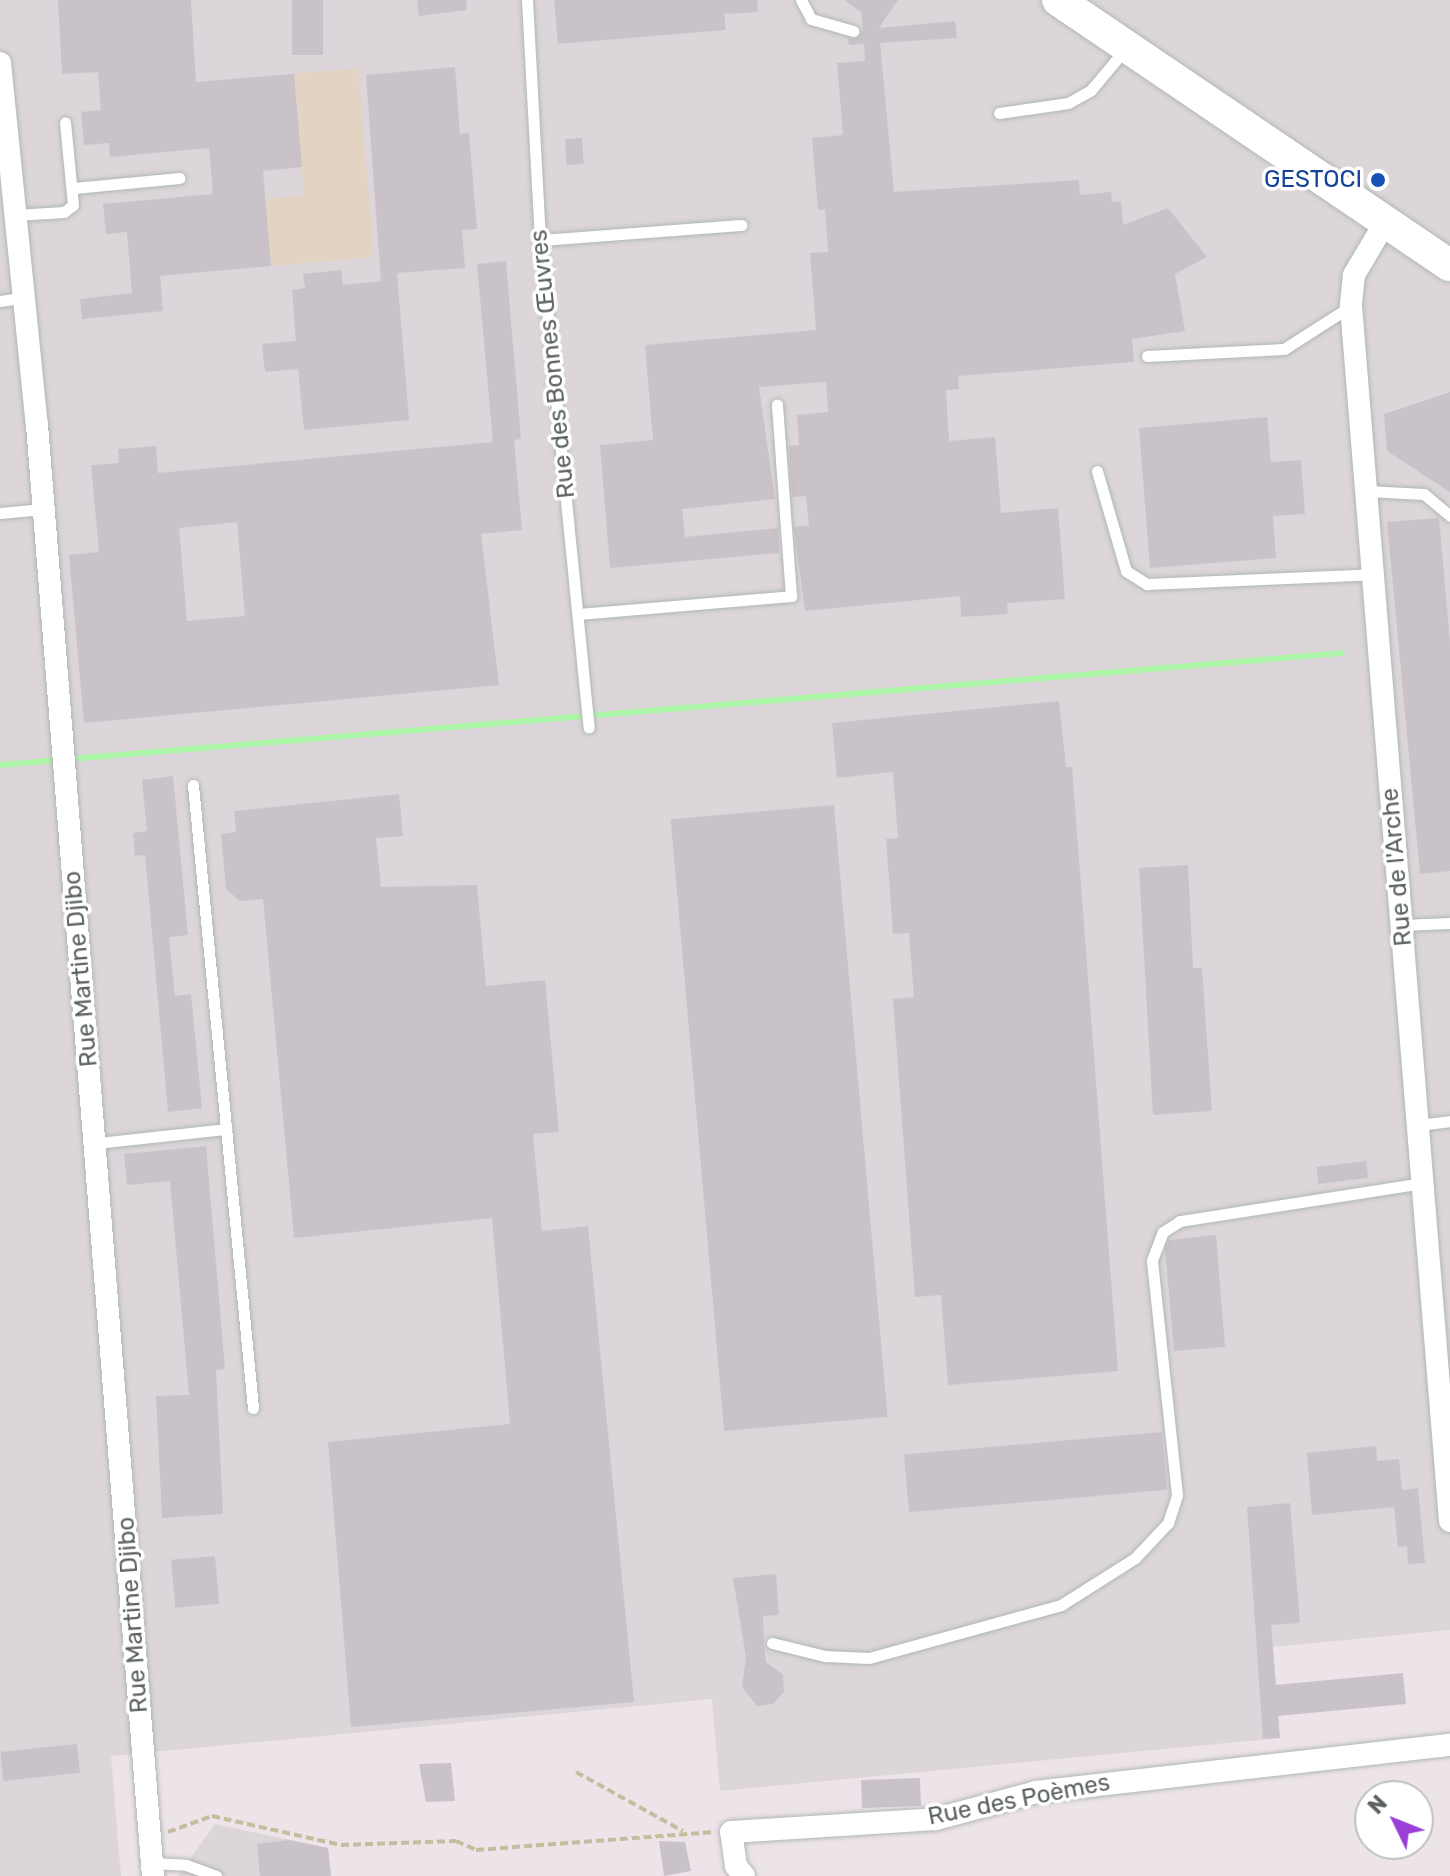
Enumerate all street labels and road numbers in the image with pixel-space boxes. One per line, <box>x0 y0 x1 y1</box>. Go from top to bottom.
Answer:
street label: Rue des Bonnes Œuvres <box>525 228 581 500</box>
street label: Rue de l'Arche <box>1376 787 1418 947</box>
street label: Rue Martine Djibo <box>58 870 104 1068</box>
street label: Rue Martine Djibo <box>112 1516 154 1714</box>
street label: Rue des Poèmes <box>926 1768 1112 1832</box>

